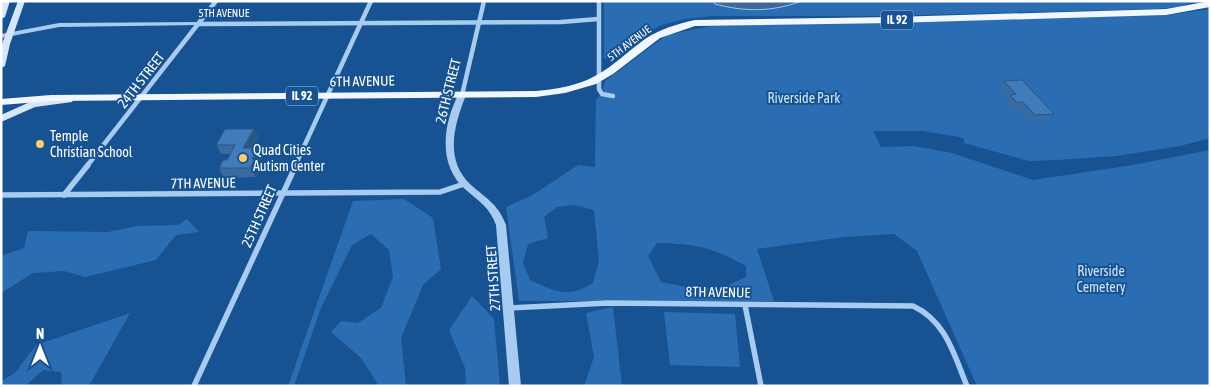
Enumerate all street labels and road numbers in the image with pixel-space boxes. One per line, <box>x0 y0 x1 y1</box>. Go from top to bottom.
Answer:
street label: 5TH AVENUE <box>199 7 250 19</box>
road number: IL 92 <box>881 10 913 30</box>
street label: 5TH AVENUE <box>605 23 653 63</box>
street label: 24TH STREET <box>114 49 168 111</box>
street label: 26TH STREET <box>432 57 464 125</box>
street label: 6TH AVENUE <box>330 72 395 90</box>
road number: IL 92 <box>286 86 318 105</box>
street label: 7TH AVENUE <box>171 174 236 192</box>
street label: 25TH STREET <box>238 182 280 250</box>
street label: 27TH STREET <box>483 244 503 312</box>
street label: 8TH AVENUE <box>686 283 751 301</box>

